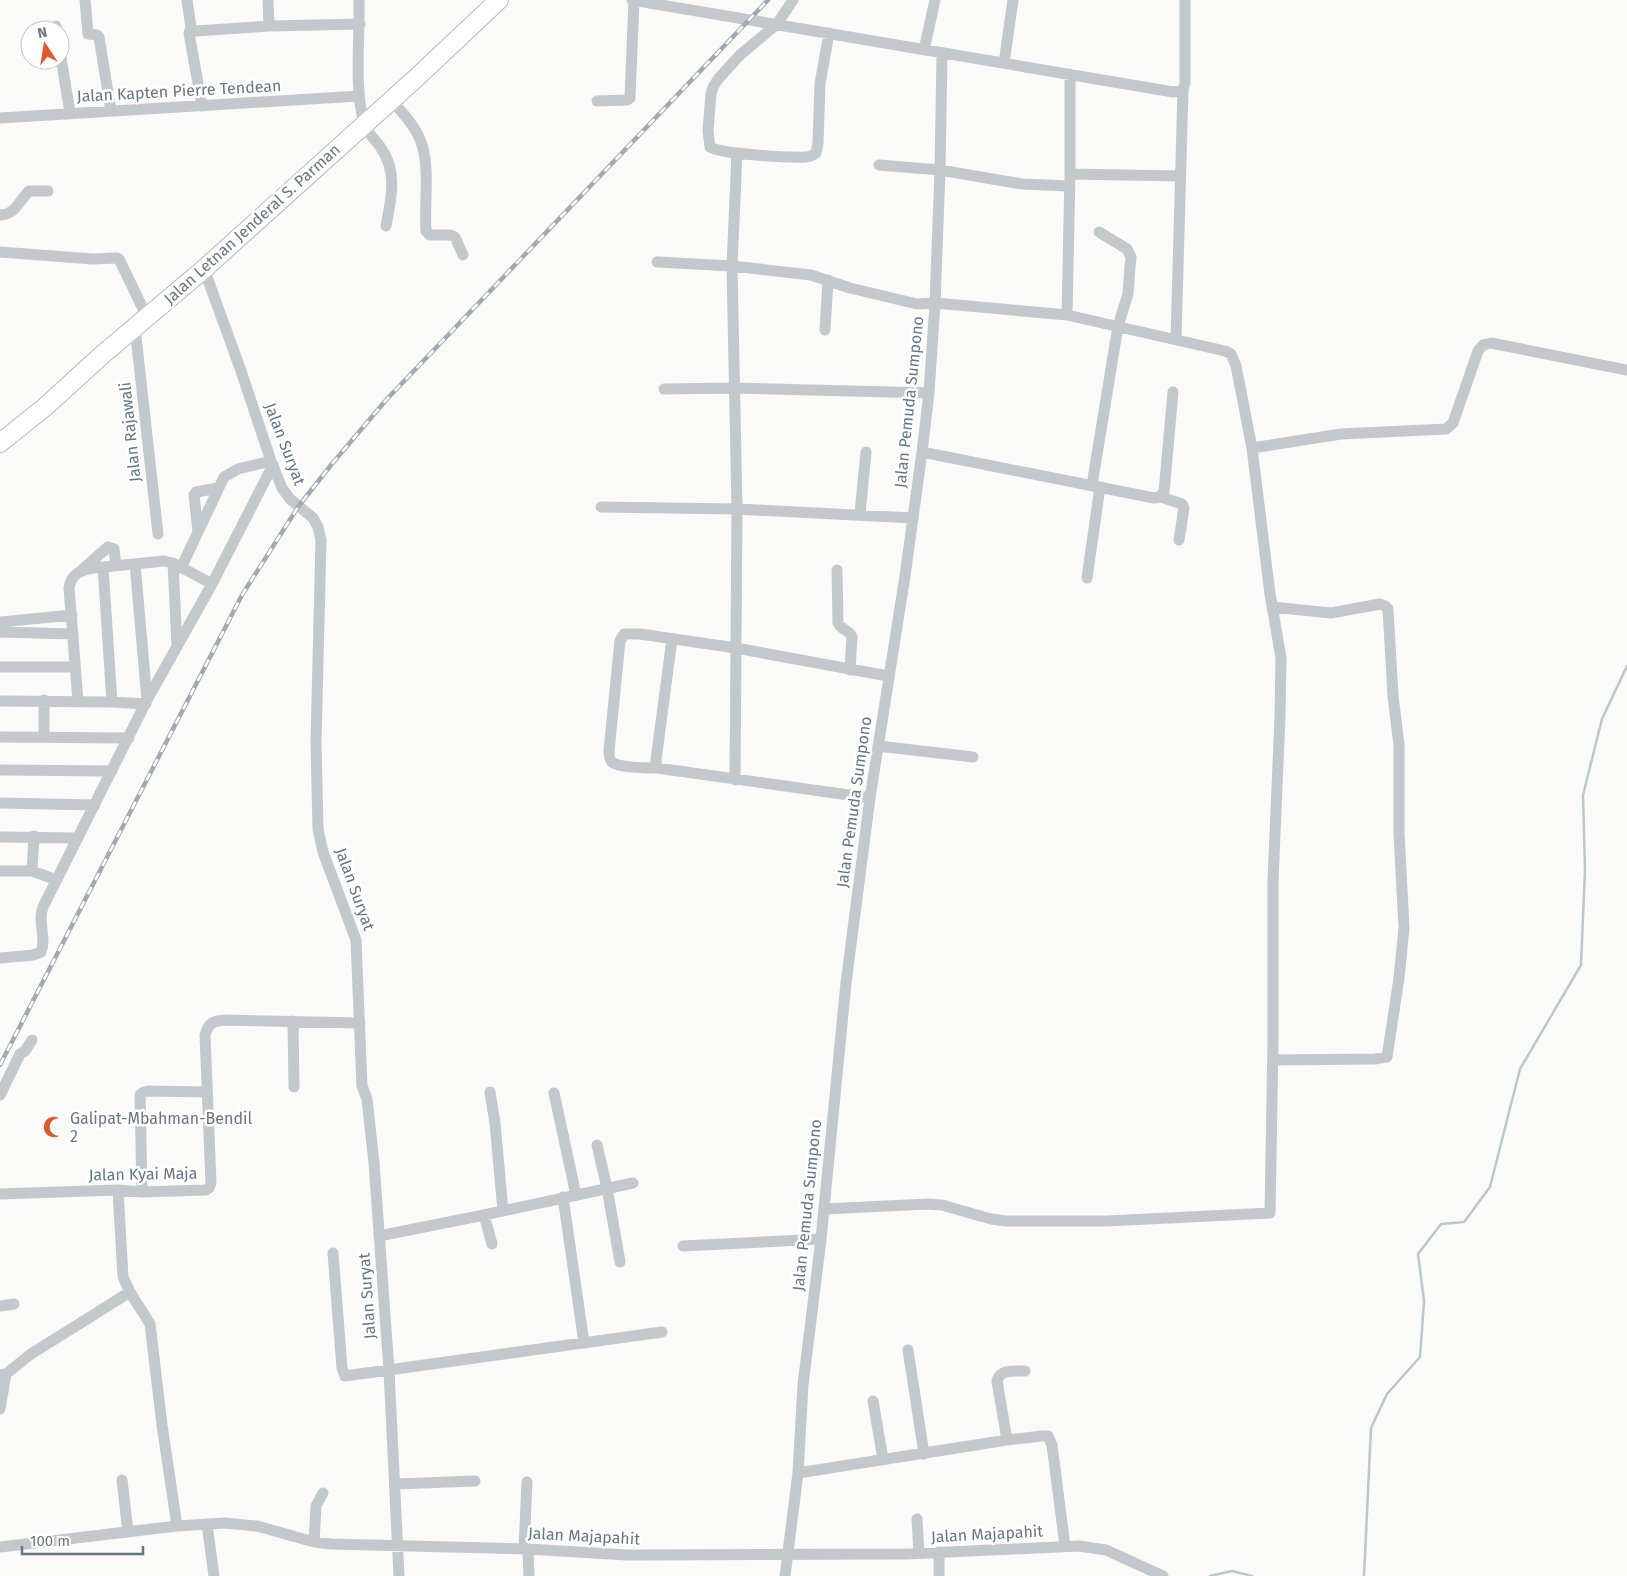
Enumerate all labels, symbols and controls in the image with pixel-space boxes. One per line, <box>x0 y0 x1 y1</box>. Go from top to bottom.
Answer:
north arrow <box>20 20 70 70</box>
text: N <box>36 23 49 42</box>
street label: Jalan Kapten Pierre Tendean <box>76 76 282 106</box>
street label: Jalan Letnan Jenderal S. Parman <box>160 140 344 308</box>
street label: Jalan Pemuda Sumpono <box>891 315 927 489</box>
street label: Jalan Rajawali <box>115 381 145 483</box>
street label: Jalan Suryat <box>261 400 309 488</box>
street label: Jalan Pemuda Sumpono <box>833 715 875 889</box>
street label: Jalan Suryat <box>331 845 379 933</box>
place label: Galipat-Mbahman-Bendil 2 <box>70 1109 252 1146</box>
mosque icon: Galipat-Mbahman-Bendil 2 <box>41 1114 67 1140</box>
street label: Jalan Pemuda Sumpono <box>789 1118 825 1292</box>
street label: Jalan Kyai Maja <box>88 1164 198 1184</box>
street label: Jalan Suryat <box>354 1252 379 1340</box>
street label: Jalan Majapahit <box>930 1522 1044 1546</box>
scale bar <box>22 1524 144 1556</box>
street label: Jalan Majapahit <box>527 1524 641 1548</box>
text: 100 m <box>30 1532 70 1550</box>

